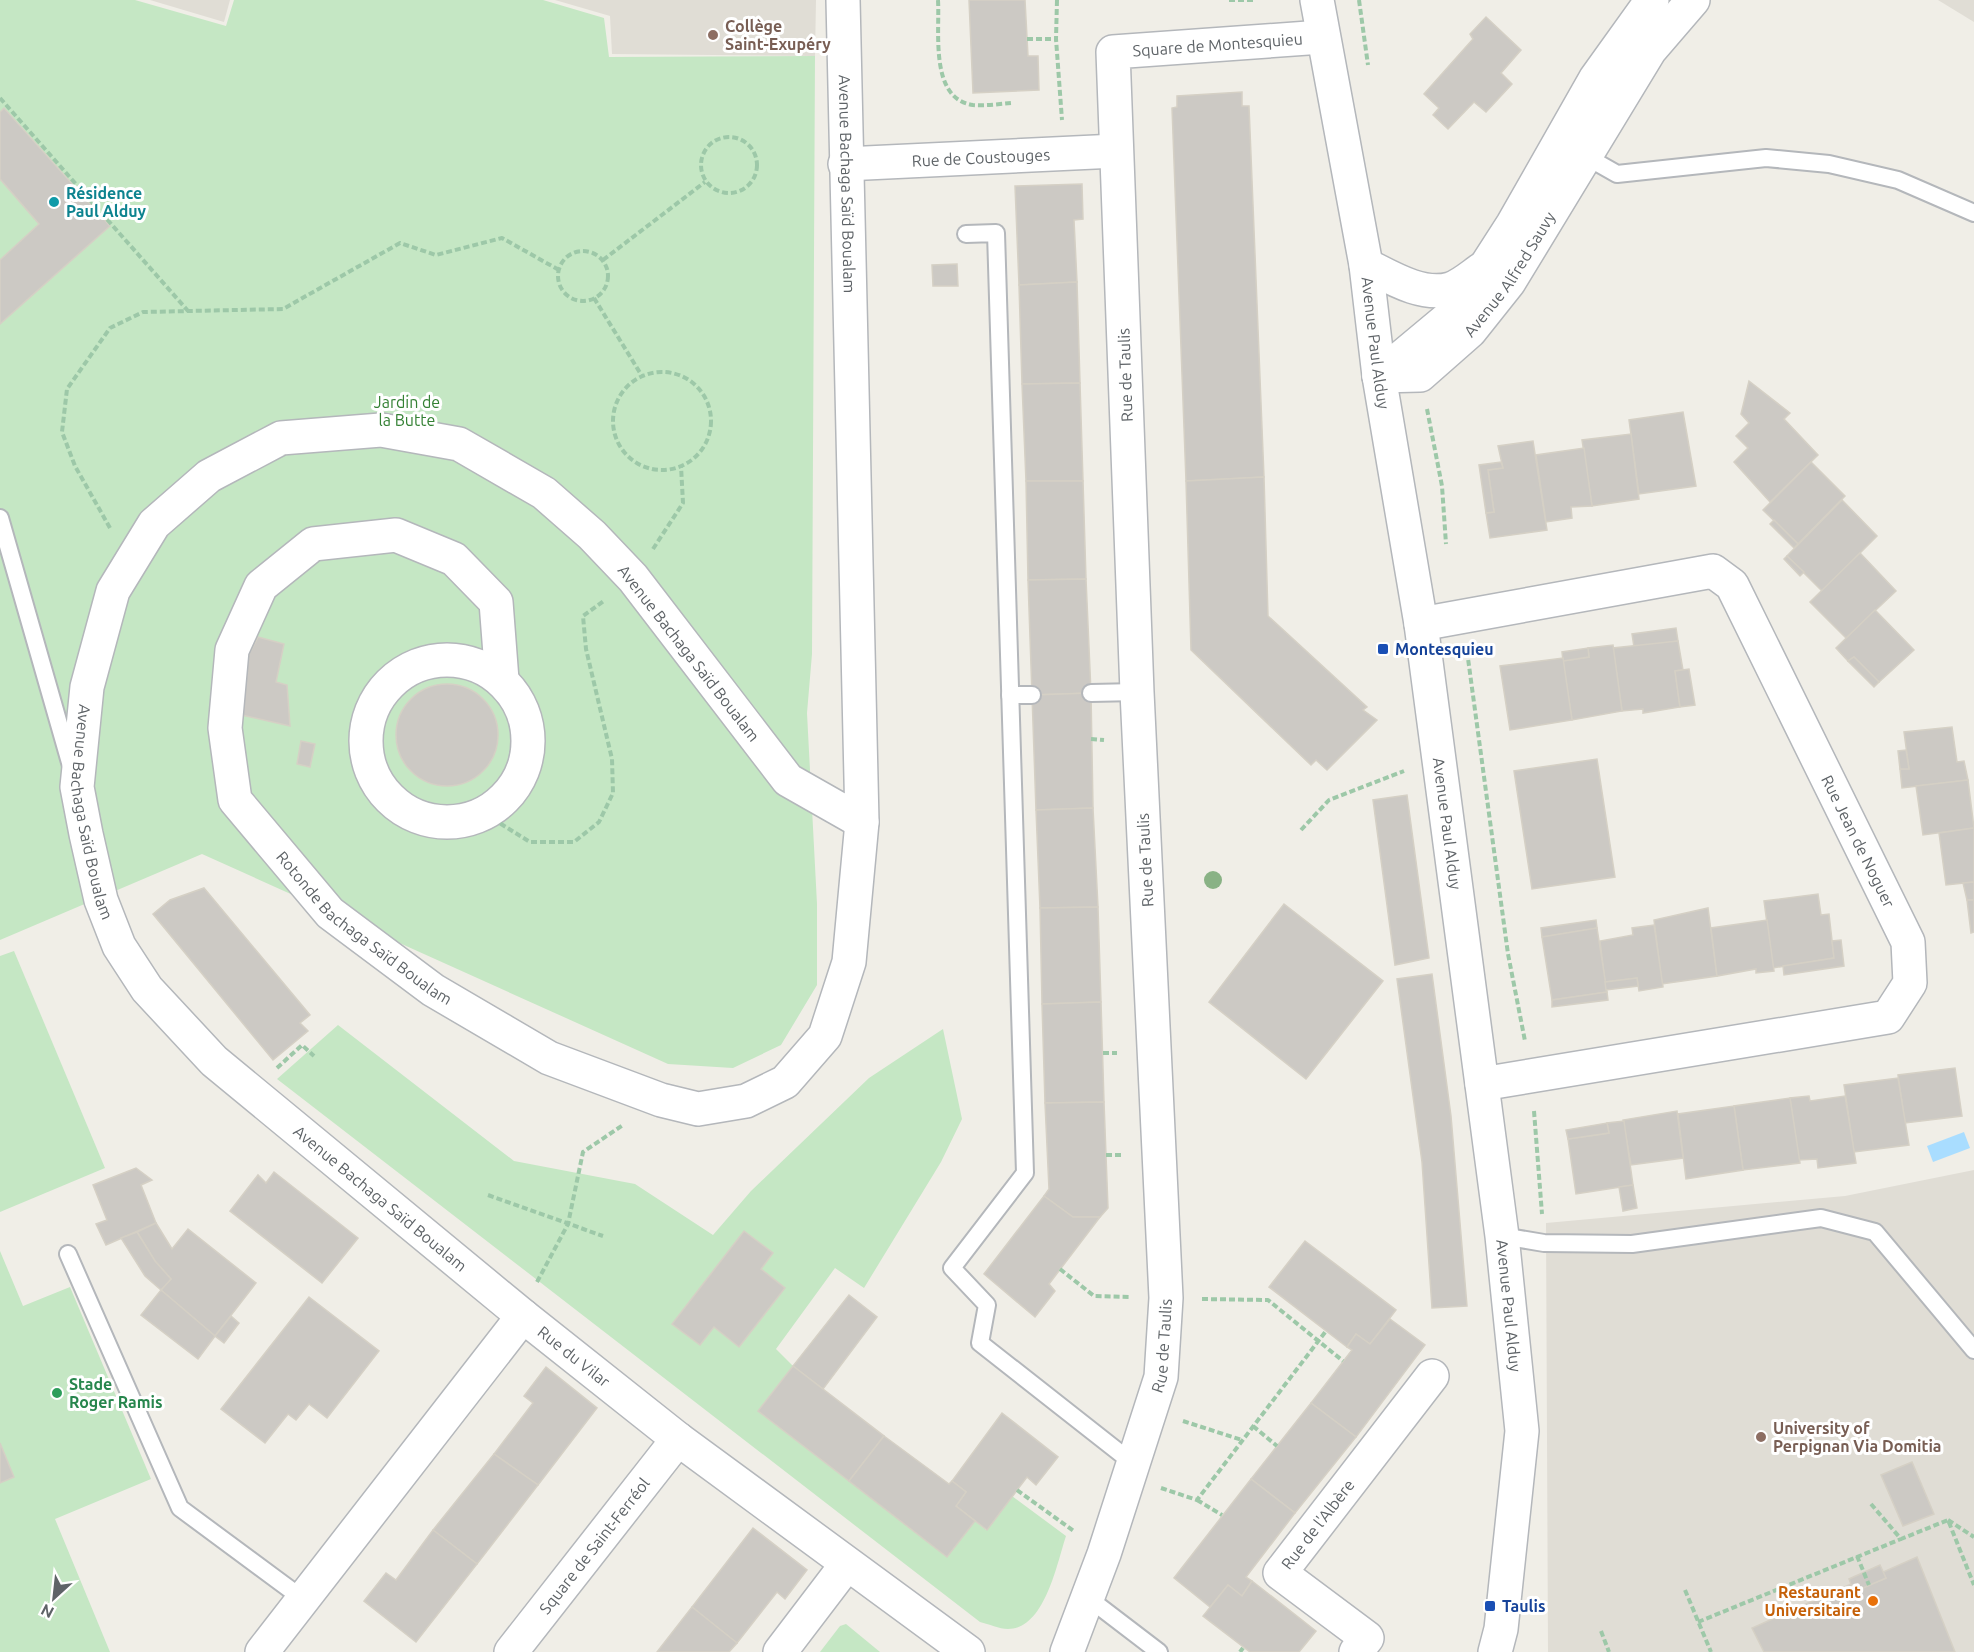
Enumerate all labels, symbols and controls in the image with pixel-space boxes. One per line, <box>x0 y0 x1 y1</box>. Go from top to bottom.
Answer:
place label: Collège Saint-Exupéry <box>725 17 831 53</box>
marker: Collège Saint-Exupéry <box>706 28 720 42</box>
street label: Square de Montesquieu <box>1132 29 1303 60</box>
street label: Avenue Bachaga Saïd Boualam <box>836 74 859 294</box>
street label: Rue de Coustouges <box>911 145 1051 170</box>
place label: Résidence Paul Alduy <box>66 184 146 220</box>
marker: Résidence Paul Alduy <box>47 195 61 209</box>
street label: Avenue Alfred Sauvy <box>1460 208 1559 340</box>
street label: Avenue Paul Alduy <box>1358 276 1393 411</box>
street label: Rue de Taulis <box>1114 328 1136 422</box>
park label: Jardin de la Butte <box>374 393 440 429</box>
street label: Avenue Bachaga Saïd Boualam <box>615 561 763 745</box>
place label: Montesquieu <box>1395 640 1494 658</box>
marker: Montesquieu <box>1376 642 1390 656</box>
street label: Avenue Bachaga Saïd Boualam <box>68 703 117 922</box>
street label: Avenue Paul Alduy <box>1430 756 1465 891</box>
street label: Rue Jean de Noguer <box>1818 772 1899 910</box>
street label: Rue de Taulis <box>1134 812 1156 907</box>
street label: Rotonde Bachaga Saïd Boualam <box>273 848 455 1008</box>
street label: Avenue Bachaga Saïd Boualam <box>290 1122 470 1275</box>
street label: Avenue Paul Alduy <box>1493 1238 1525 1373</box>
street label: Rue de Taulis <box>1148 1298 1175 1395</box>
street label: Rue du Vilar <box>534 1322 614 1391</box>
place label: Stade Roger Ramis <box>69 1375 163 1411</box>
marker: Stade Roger Ramis <box>50 1386 64 1400</box>
place label: University of Perpignan Via Domitia <box>1773 1419 1942 1455</box>
marker: University of Perpignan Via Domitia <box>1754 1430 1768 1444</box>
street label: Square de Saint-Ferréol <box>536 1474 653 1617</box>
street label: Rue de l'Albère <box>1277 1476 1358 1573</box>
north arrow <box>24 1568 84 1628</box>
place label: Restaurant Universitaire <box>1765 1583 1861 1619</box>
marker: Restaurant Universitaire <box>1866 1594 1880 1608</box>
place label: Taulis <box>1502 1597 1545 1615</box>
marker: Taulis <box>1483 1599 1497 1613</box>
text: N <box>38 1601 57 1622</box>

